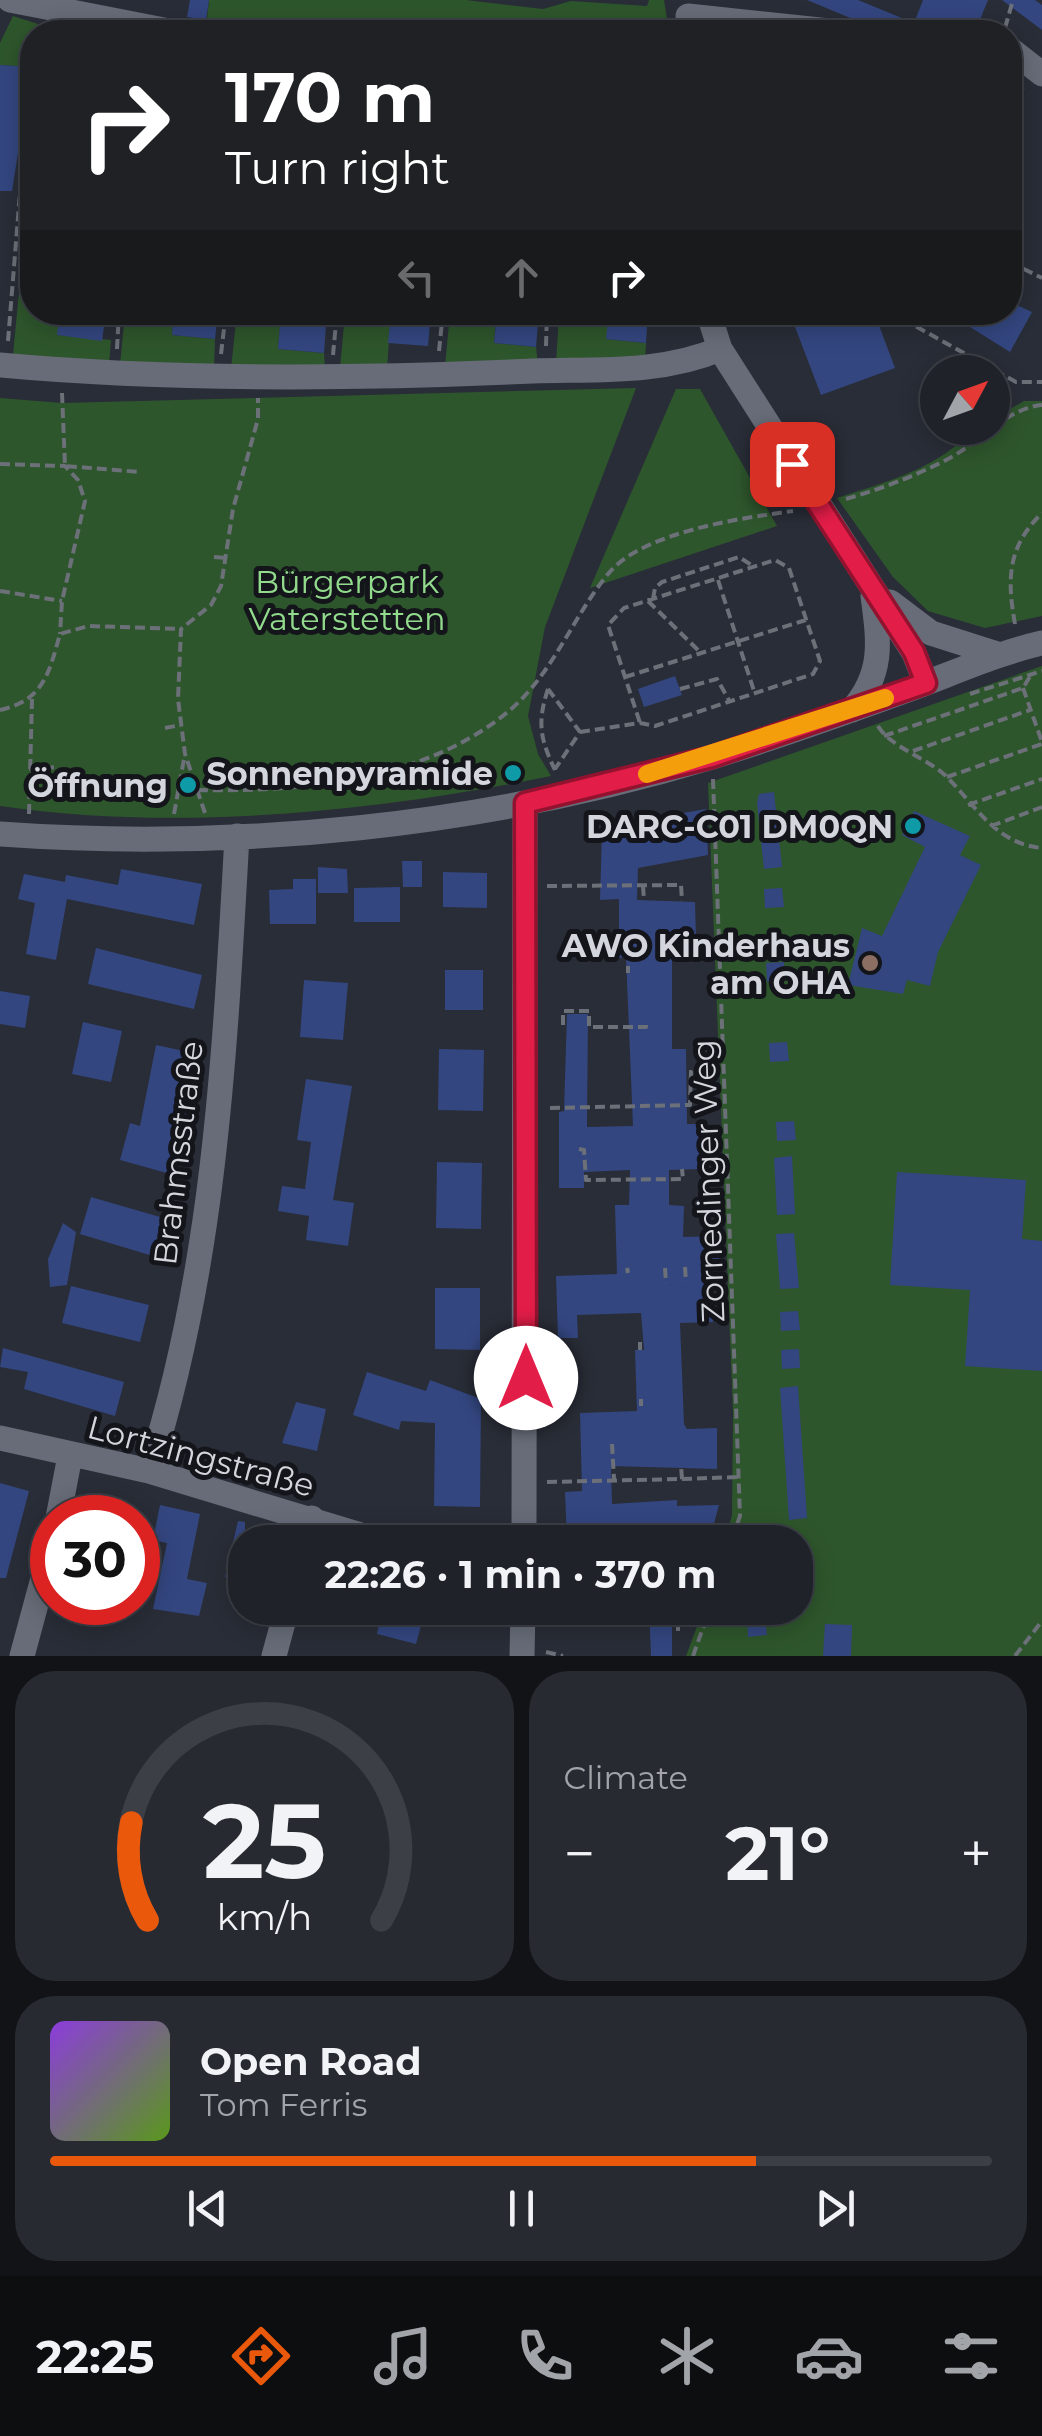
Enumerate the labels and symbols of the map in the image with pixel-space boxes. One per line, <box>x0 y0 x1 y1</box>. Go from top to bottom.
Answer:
north arrow <box>920 355 1010 445</box>
pin <box>750 422 835 507</box>
park label: Bürgerpark Vaterstetten <box>248 562 446 638</box>
place label: Sonnenpyramide <box>206 754 493 793</box>
marker: Sonnenpyramide <box>502 762 524 784</box>
place label: Öffnung <box>27 766 168 805</box>
marker: Öffnung <box>177 774 199 796</box>
place label: DARC-C01 DM0QN <box>586 807 893 846</box>
marker: DARC-C01 DM0QN <box>902 815 924 837</box>
place label: AWO Kinderhaus am OHA <box>561 926 850 1002</box>
marker: AWO Kinderhaus am OHA <box>859 952 881 974</box>
street label: Brahmsstraße <box>145 1039 211 1267</box>
street label: Zornedinger Weg <box>684 1039 732 1323</box>
position arrow <box>474 1326 578 1430</box>
street label: Lortzingstraße <box>83 1407 319 1505</box>
speed limit sign: 30 <box>30 1495 160 1625</box>

